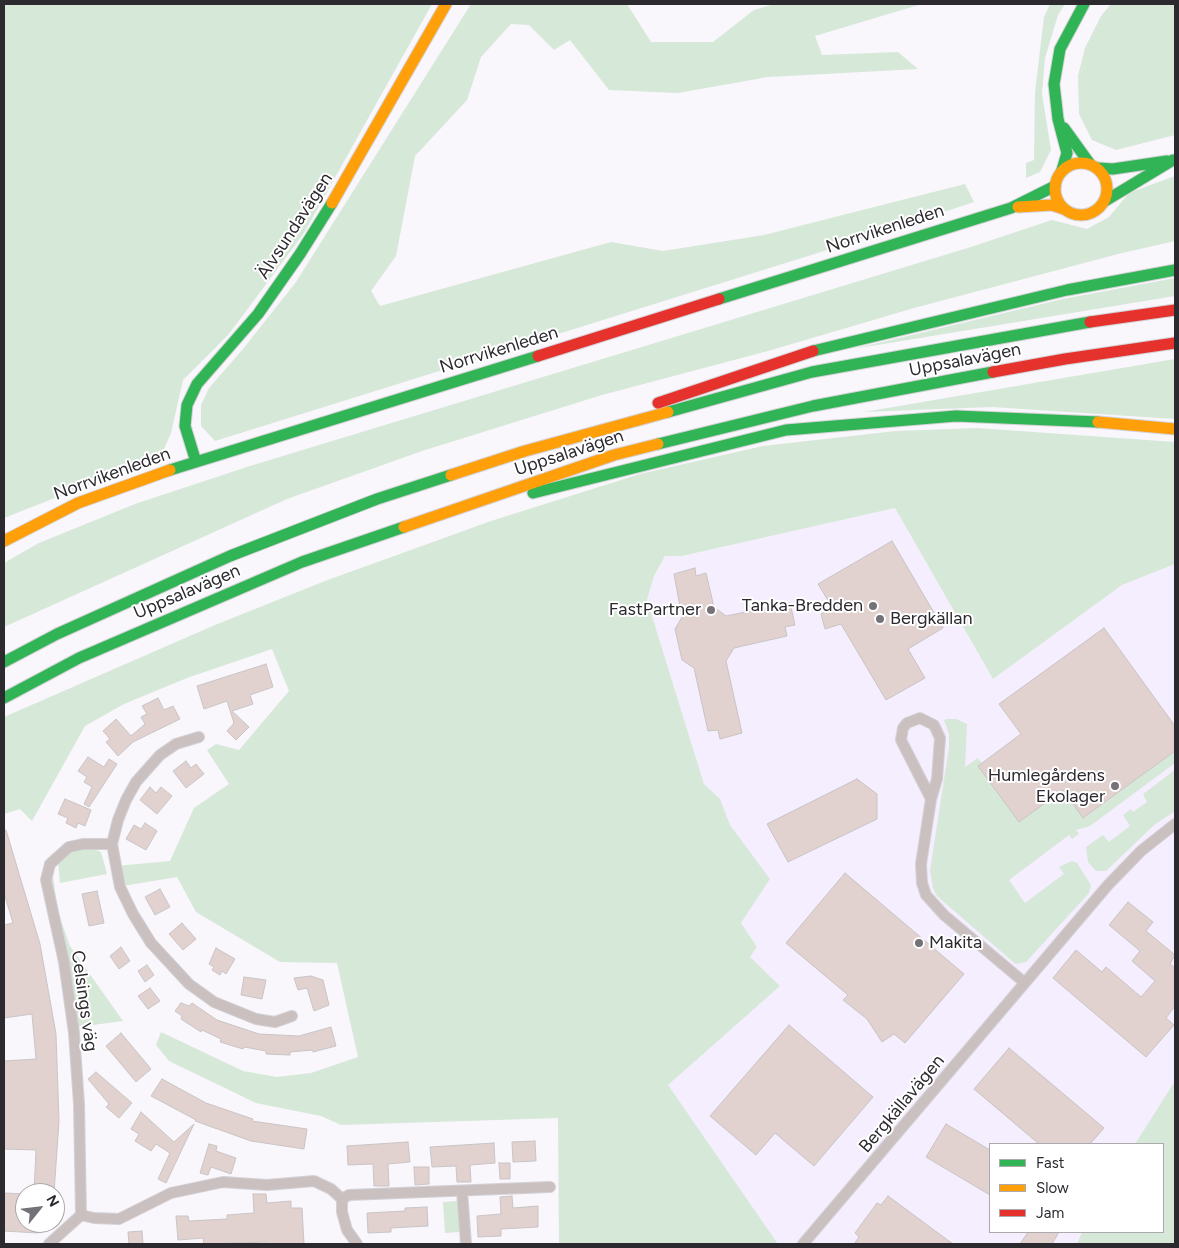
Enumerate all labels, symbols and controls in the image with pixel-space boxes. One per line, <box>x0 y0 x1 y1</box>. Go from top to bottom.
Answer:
street label: Älvsundavägen <box>253 169 337 283</box>
street label: Norrvikenleden <box>823 200 947 258</box>
street label: Norrvikenleden <box>437 322 561 378</box>
street label: Uppsalavägen <box>907 339 1023 381</box>
street label: Uppsalavägen <box>512 425 626 481</box>
street label: Norrvikenleden <box>51 443 173 505</box>
street label: Uppsalavägen <box>131 560 243 624</box>
place label: Tanka-Bredden <box>742 595 863 617</box>
place label: FastPartner <box>609 599 701 621</box>
marker: Tanka-Bredden <box>867 600 879 612</box>
marker: FastPartner <box>705 604 717 616</box>
place label: Bergkällan <box>890 608 973 630</box>
marker: Bergkällan <box>874 613 886 625</box>
place label: Humlegårdens Ekolager <box>988 765 1105 808</box>
marker: Humlegårdens Ekolager <box>1109 780 1121 792</box>
place label: Makita <box>929 932 982 954</box>
marker: Makita <box>913 937 925 949</box>
street label: Celsings väg <box>66 949 102 1053</box>
street label: Bergkällavägen <box>855 1051 949 1157</box>
legend <box>989 1143 1164 1233</box>
text: Fast <box>1036 1154 1064 1172</box>
text: Slow <box>1036 1179 1069 1197</box>
north arrow <box>15 1183 65 1233</box>
text: N <box>43 1192 63 1210</box>
text: Jam <box>1036 1204 1064 1222</box>

